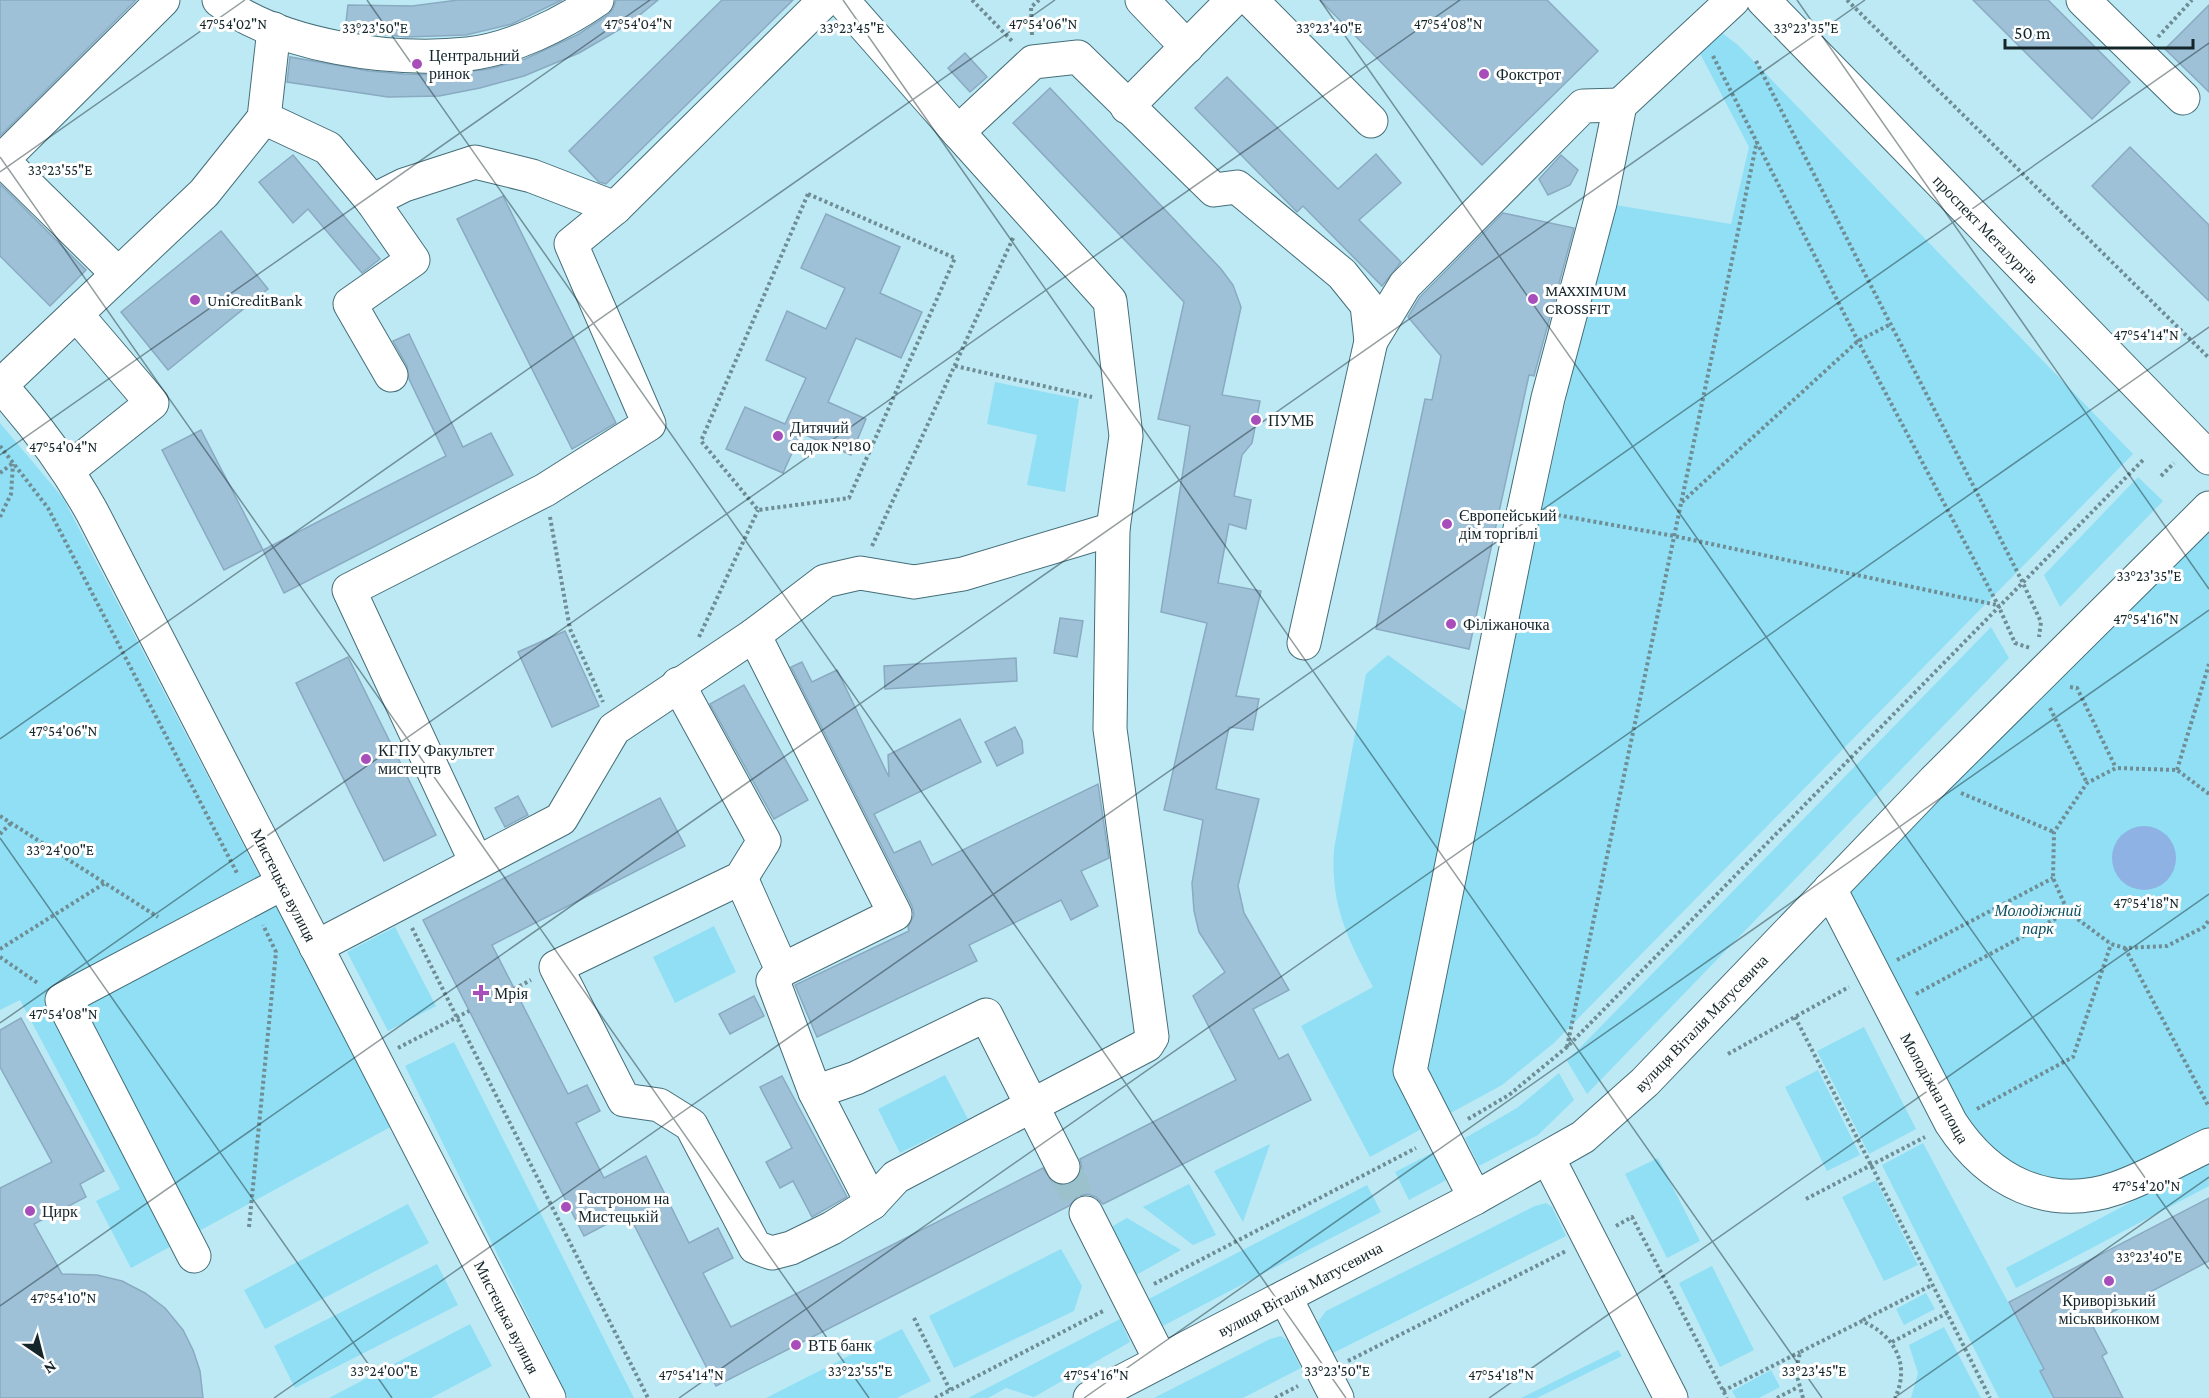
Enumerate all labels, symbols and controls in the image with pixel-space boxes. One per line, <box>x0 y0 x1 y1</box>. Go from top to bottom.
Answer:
scale bar <box>2005 12 2192 50</box>
text: 47°54'02"N <box>199 16 267 32</box>
text: 47°54'04"N <box>604 16 672 32</box>
text: 47°54'06"N <box>1009 16 1078 32</box>
text: 47°54'08"N <box>1413 16 1483 32</box>
text: 33°23'50"E <box>342 20 408 36</box>
text: 33°23'45"E <box>820 20 885 36</box>
text: 33°23'40"E <box>1296 20 1362 36</box>
text: 33°23'35"E <box>1773 20 1839 36</box>
text: 50 m <box>2014 23 2051 43</box>
place label: Центральний ринок <box>429 47 520 83</box>
marker: Центральний ринок <box>410 57 424 71</box>
place label: Фокстрот <box>1496 66 1561 84</box>
marker: Фокстрот <box>1477 67 1491 81</box>
text: 33°23'55"E <box>28 162 92 178</box>
street label: проспект Металургів <box>1929 172 2042 288</box>
place label: MAXXIMUM CROSSFIT <box>1545 282 1627 317</box>
place label: UniCreditBank <box>207 292 303 309</box>
marker: MAXXIMUM CROSSFIT <box>1526 292 1540 306</box>
marker: UniCreditBank <box>188 293 202 307</box>
text: 47°54'14"N <box>2113 327 2179 343</box>
place label: ПУМБ <box>1268 412 1314 429</box>
marker: ПУМБ <box>1249 413 1263 427</box>
place label: Дитячий садок №180 <box>790 419 871 455</box>
marker: Дитячий садок №180 <box>771 429 785 443</box>
text: 47°54'04"N <box>29 439 97 455</box>
place label: Європейський дім торгівлі <box>1459 507 1557 543</box>
marker: Європейський дім торгівлі <box>1440 517 1454 531</box>
text: 33°23'35"E <box>2116 568 2182 584</box>
text: 47°54'16"N <box>2113 611 2179 627</box>
place label: Філіжаночка <box>1463 616 1550 633</box>
marker: Філіжаночка <box>1444 617 1458 631</box>
text: 47°54'06"N <box>29 723 98 739</box>
place label: КГПУ Факультет мистецтв <box>378 742 494 778</box>
marker: КГПУ Факультет мистецтв <box>359 752 373 766</box>
street label: Мистецька вулиця <box>247 826 320 945</box>
text: 33°24'00"E <box>26 842 94 858</box>
text: 47°54'18"N <box>2113 895 2179 911</box>
park label: Молодіжний парк <box>1993 902 2082 938</box>
street label: вулиця Віталія Матусевича <box>1632 951 1772 1096</box>
marker: Мрія <box>472 984 490 1002</box>
place label: Мрія <box>494 985 529 1003</box>
text: 47°54'08"N <box>28 1006 98 1022</box>
street label: Молодіжна площа <box>1896 1030 1972 1147</box>
text: 47°54'20"N <box>2112 1178 2180 1194</box>
place label: Гастроном на Мистецькій <box>578 1190 669 1226</box>
marker: Гастроном на Мистецькій <box>559 1200 573 1214</box>
place label: Цирк <box>42 1203 78 1221</box>
marker: Цирк <box>23 1204 37 1218</box>
street label: вулиця Віталія Матусевича <box>1215 1239 1386 1341</box>
text: 33°23'40"E <box>2116 1249 2182 1265</box>
street label: Мистецька вулиця <box>470 1258 543 1377</box>
marker: Криворізький міськвиконком <box>2102 1274 2116 1288</box>
text: 47°54'10"N <box>30 1290 96 1306</box>
place label: Криворізький міськвиконком <box>2058 1292 2160 1327</box>
north arrow <box>12 1326 72 1386</box>
place label: ВТБ банк <box>808 1337 872 1354</box>
marker: ВТБ банк <box>789 1338 803 1352</box>
text: N <box>41 1358 60 1378</box>
text: 33°24'00"E <box>350 1363 418 1379</box>
text: 33°23'55"E <box>828 1363 892 1379</box>
text: 33°23'50"E <box>1304 1363 1370 1379</box>
text: 33°23'45"E <box>1782 1363 1847 1379</box>
text: 47°54'14"N <box>658 1367 724 1383</box>
text: 47°54'16"N <box>1063 1367 1129 1383</box>
text: 47°54'18"N <box>1468 1367 1534 1383</box>

